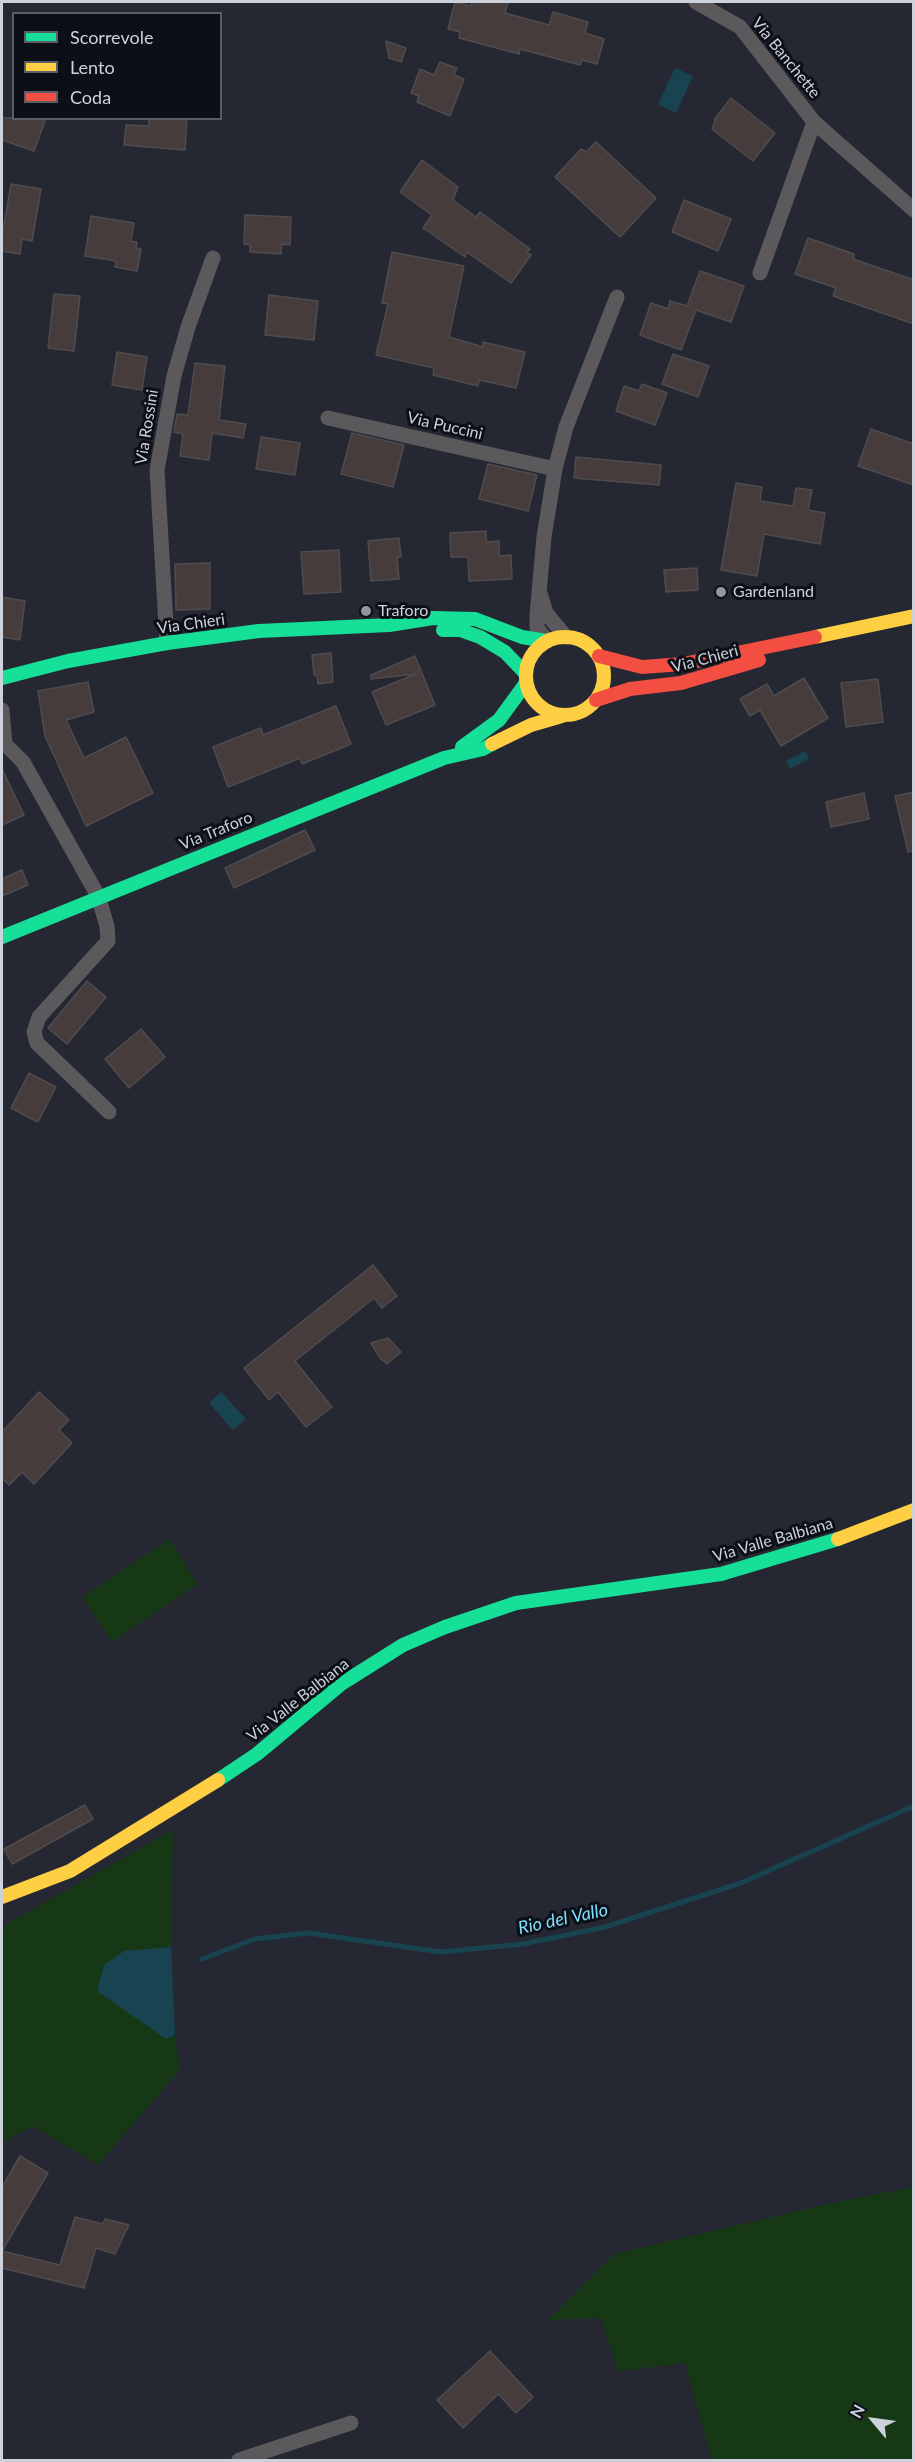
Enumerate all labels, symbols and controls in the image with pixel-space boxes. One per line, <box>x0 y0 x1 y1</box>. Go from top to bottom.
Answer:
legend <box>12 12 222 120</box>
street label: Via Banchette <box>748 14 824 102</box>
text: Scorrevole <box>70 26 153 48</box>
text: Lento <box>70 56 115 78</box>
text: Coda <box>70 86 111 108</box>
street label: Via Rossini <box>132 388 162 466</box>
street label: Via Puccini <box>405 408 485 444</box>
place label: Gardenland <box>733 582 814 602</box>
marker: Gardenland <box>714 585 728 599</box>
place label: Traforo <box>378 601 428 621</box>
marker: Traforo <box>359 604 373 618</box>
street label: Via Chieri <box>156 610 226 638</box>
street label: Via Chieri <box>670 641 740 677</box>
street label: Via Traforo <box>177 808 255 854</box>
street label: Via Valle Balbiana <box>711 1514 835 1566</box>
street label: Via Valle Balbiana <box>243 1654 353 1746</box>
water label: Rio del Vallo <box>516 1899 610 1939</box>
north arrow <box>843 2390 903 2450</box>
text: N <box>846 2401 868 2421</box>

